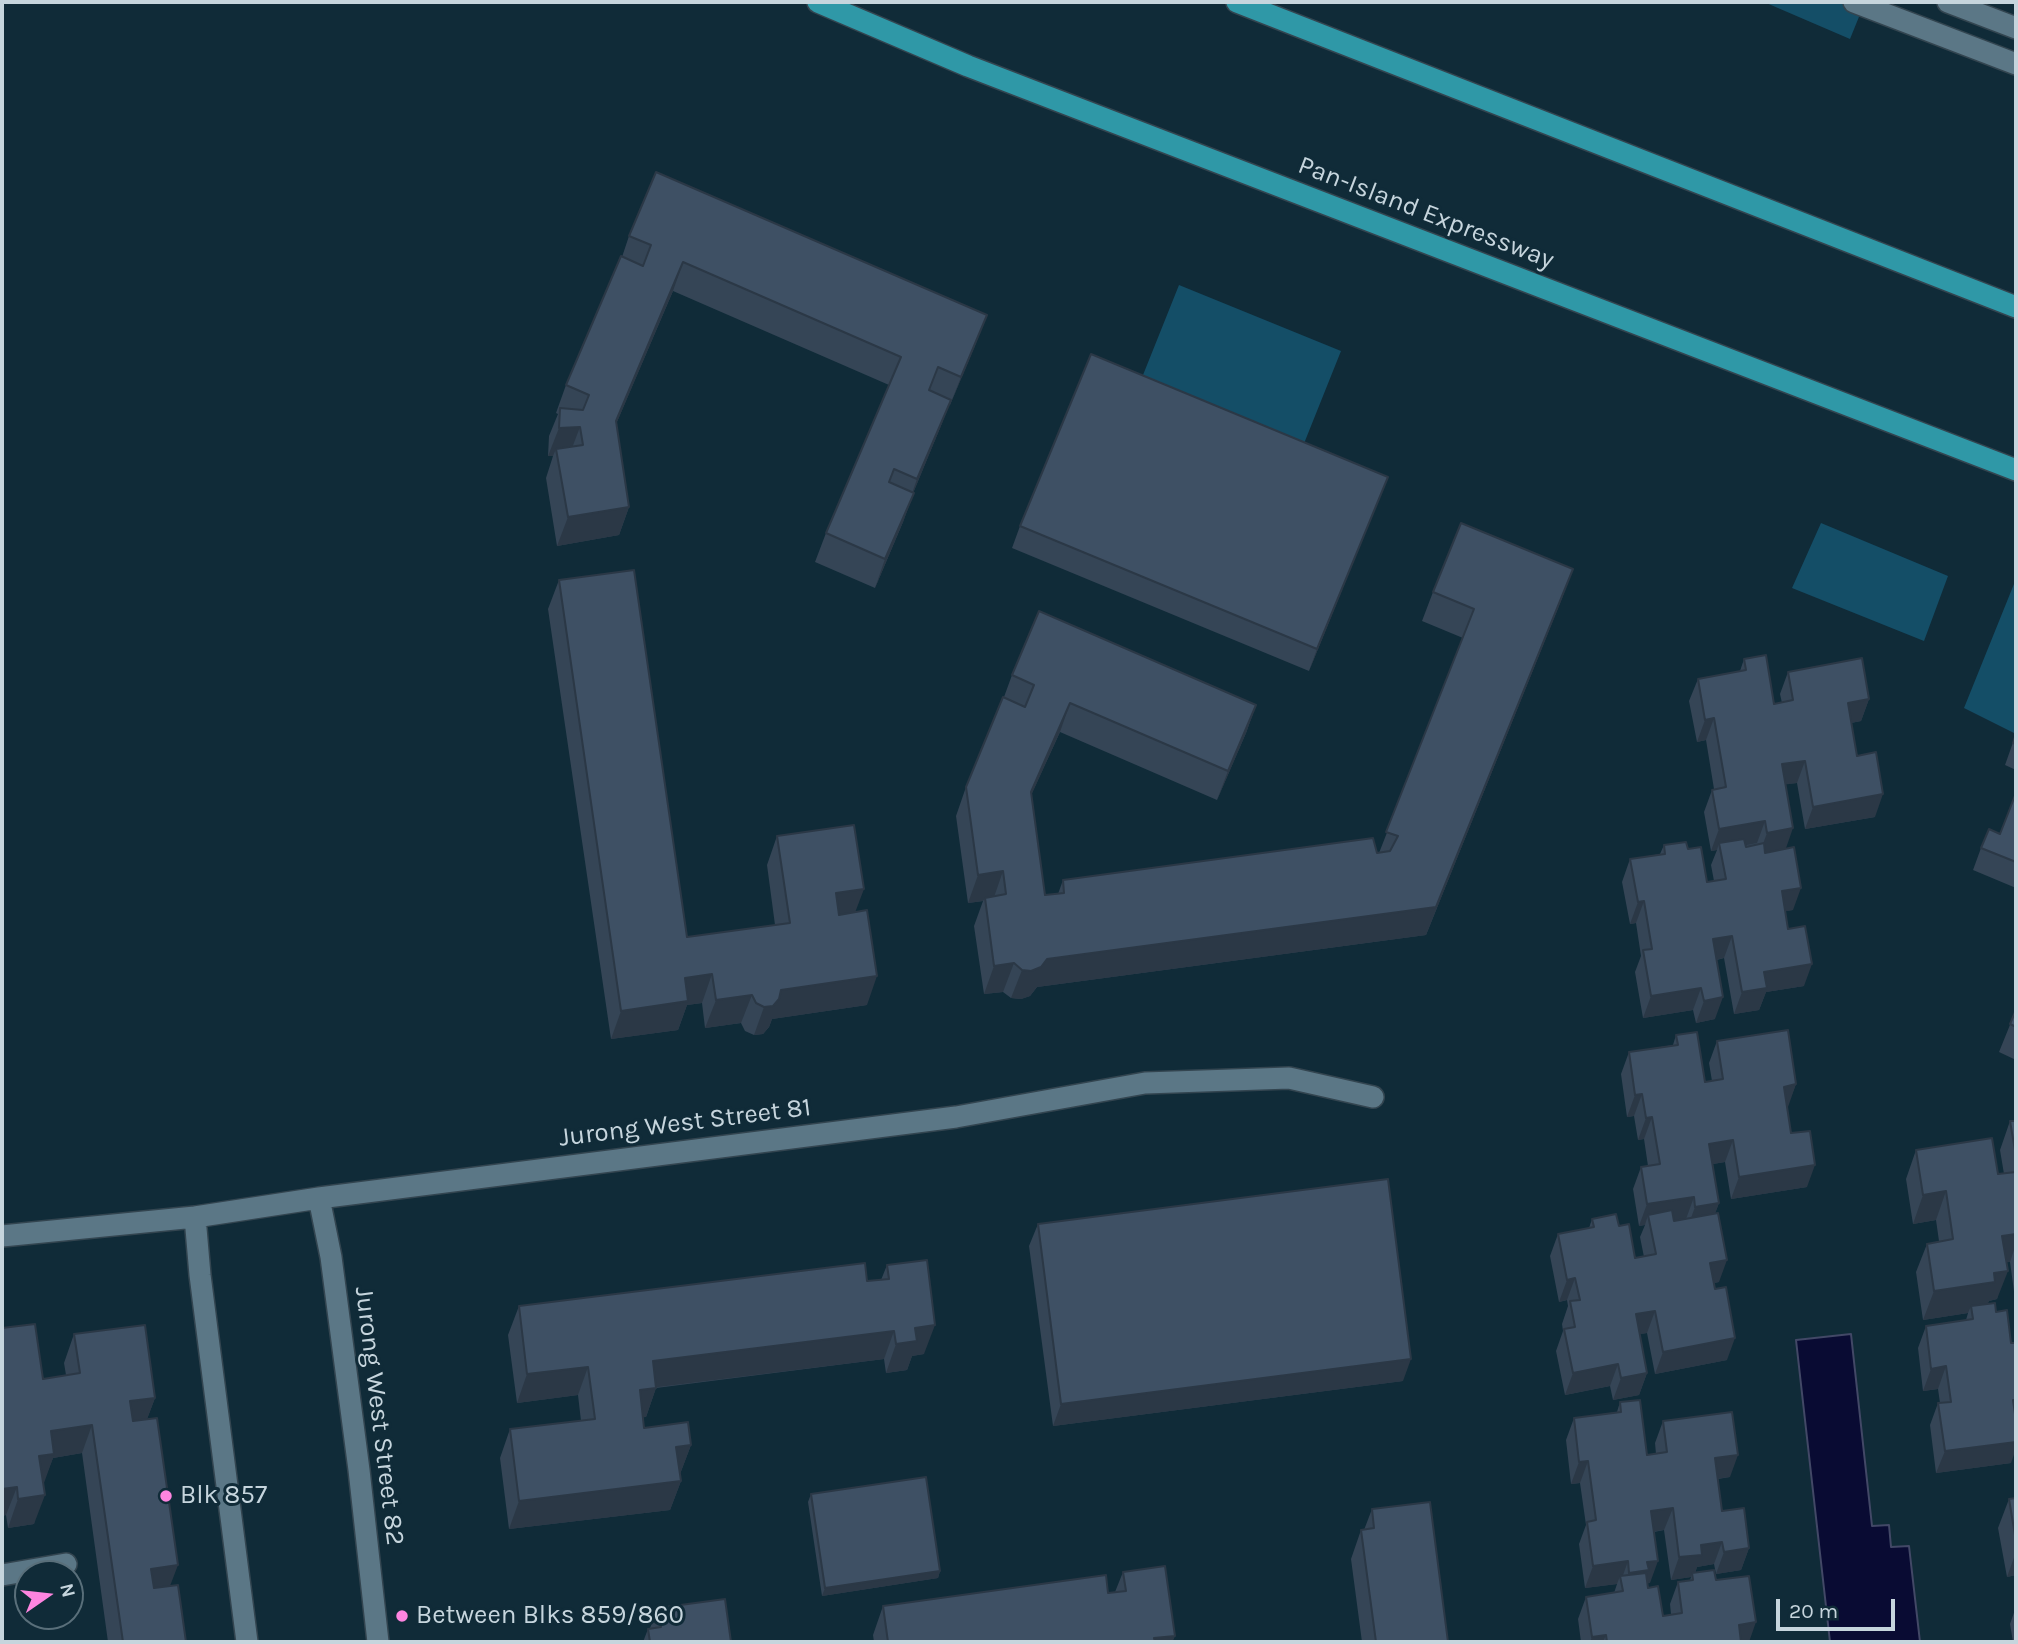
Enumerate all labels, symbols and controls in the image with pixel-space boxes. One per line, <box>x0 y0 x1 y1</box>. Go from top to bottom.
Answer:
street label: Pan-Island Expressway <box>1294 150 1558 276</box>
street label: Jurong West Street 81 <box>557 1092 813 1154</box>
street label: Jurong West Street 82 <box>348 1285 410 1547</box>
place label: Blk 857 <box>180 1480 267 1512</box>
marker: Blk 857 <box>158 1488 174 1504</box>
north arrow <box>14 1560 84 1630</box>
text: N <box>55 1581 80 1600</box>
scale bar <box>1780 1584 1899 1628</box>
text: 20 m <box>1789 1599 1838 1623</box>
place label: Between Blks 859/860 <box>416 1600 684 1632</box>
marker: Between Blks 859/860 <box>394 1608 410 1624</box>

